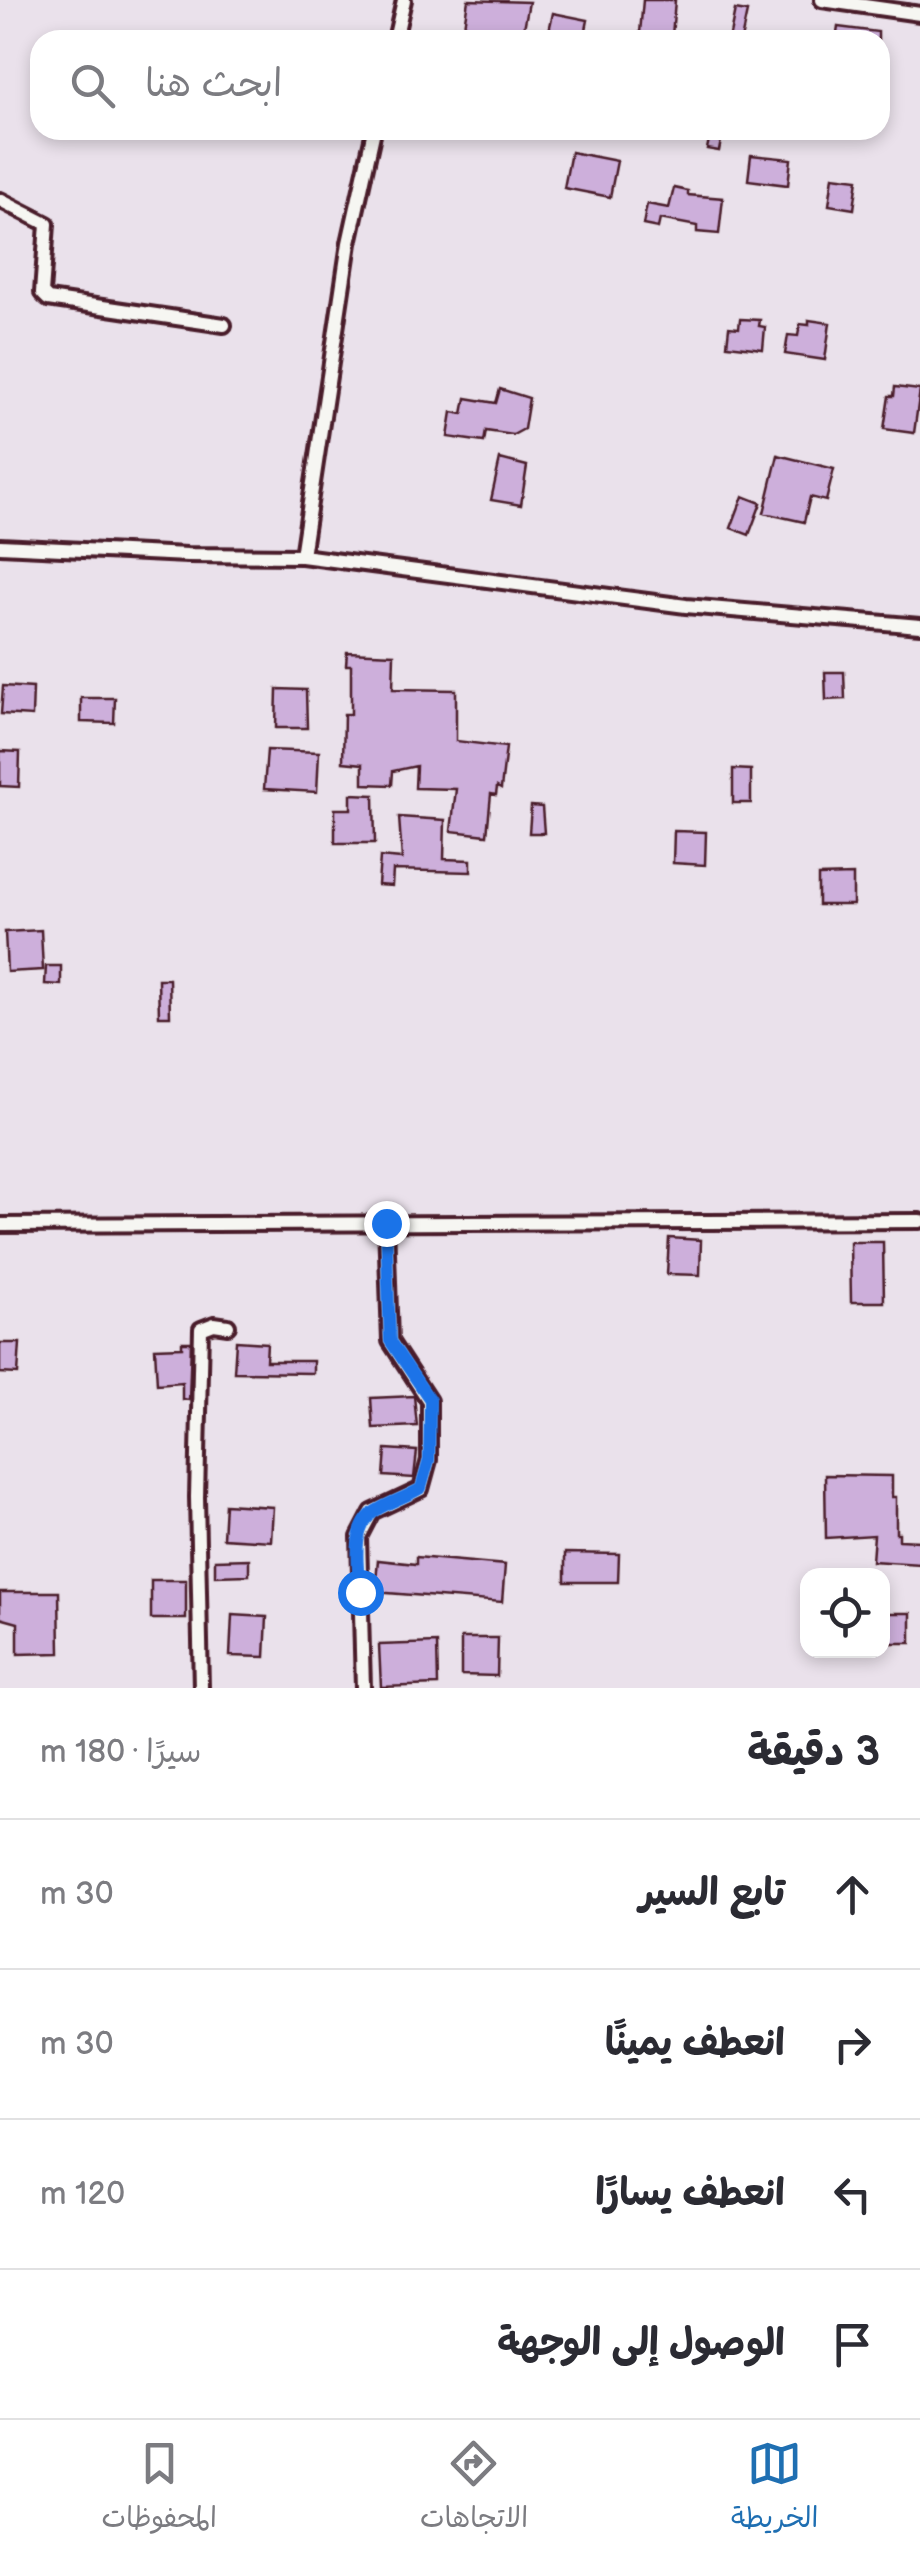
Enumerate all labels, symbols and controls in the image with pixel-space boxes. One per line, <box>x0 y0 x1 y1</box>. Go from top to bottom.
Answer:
search box <box>30 30 890 140</box>
icon: search <box>65 58 120 113</box>
text: ابحث هنا <box>145 62 282 107</box>
route end <box>364 1201 410 1247</box>
map controls <box>800 1568 890 1658</box>
button: locate <box>800 1568 890 1658</box>
route start <box>338 1570 384 1616</box>
text: 3 دقيقة <box>747 1727 880 1778</box>
text: سيرًا · 180 m <box>40 1733 202 1772</box>
icon: ahead <box>825 1867 880 1922</box>
text: تابع السير <box>639 1871 785 1916</box>
text: 30 m <box>40 1875 114 1914</box>
icon: right <box>825 2017 880 2072</box>
text: انعطف يمينًا <box>605 2021 785 2066</box>
text: 30 m <box>40 2025 114 2064</box>
icon: left <box>825 2167 880 2222</box>
text: انعطف يسارًا <box>595 2171 785 2216</box>
text: 120 m <box>40 2175 125 2214</box>
icon: arrive <box>825 2317 880 2372</box>
text: الوصول إلى الوجهة <box>497 2321 785 2366</box>
tab: المحفوظات <box>102 2436 217 2542</box>
tab: الاتجاهات <box>420 2436 528 2542</box>
tab: الخريطة <box>731 2436 818 2542</box>

